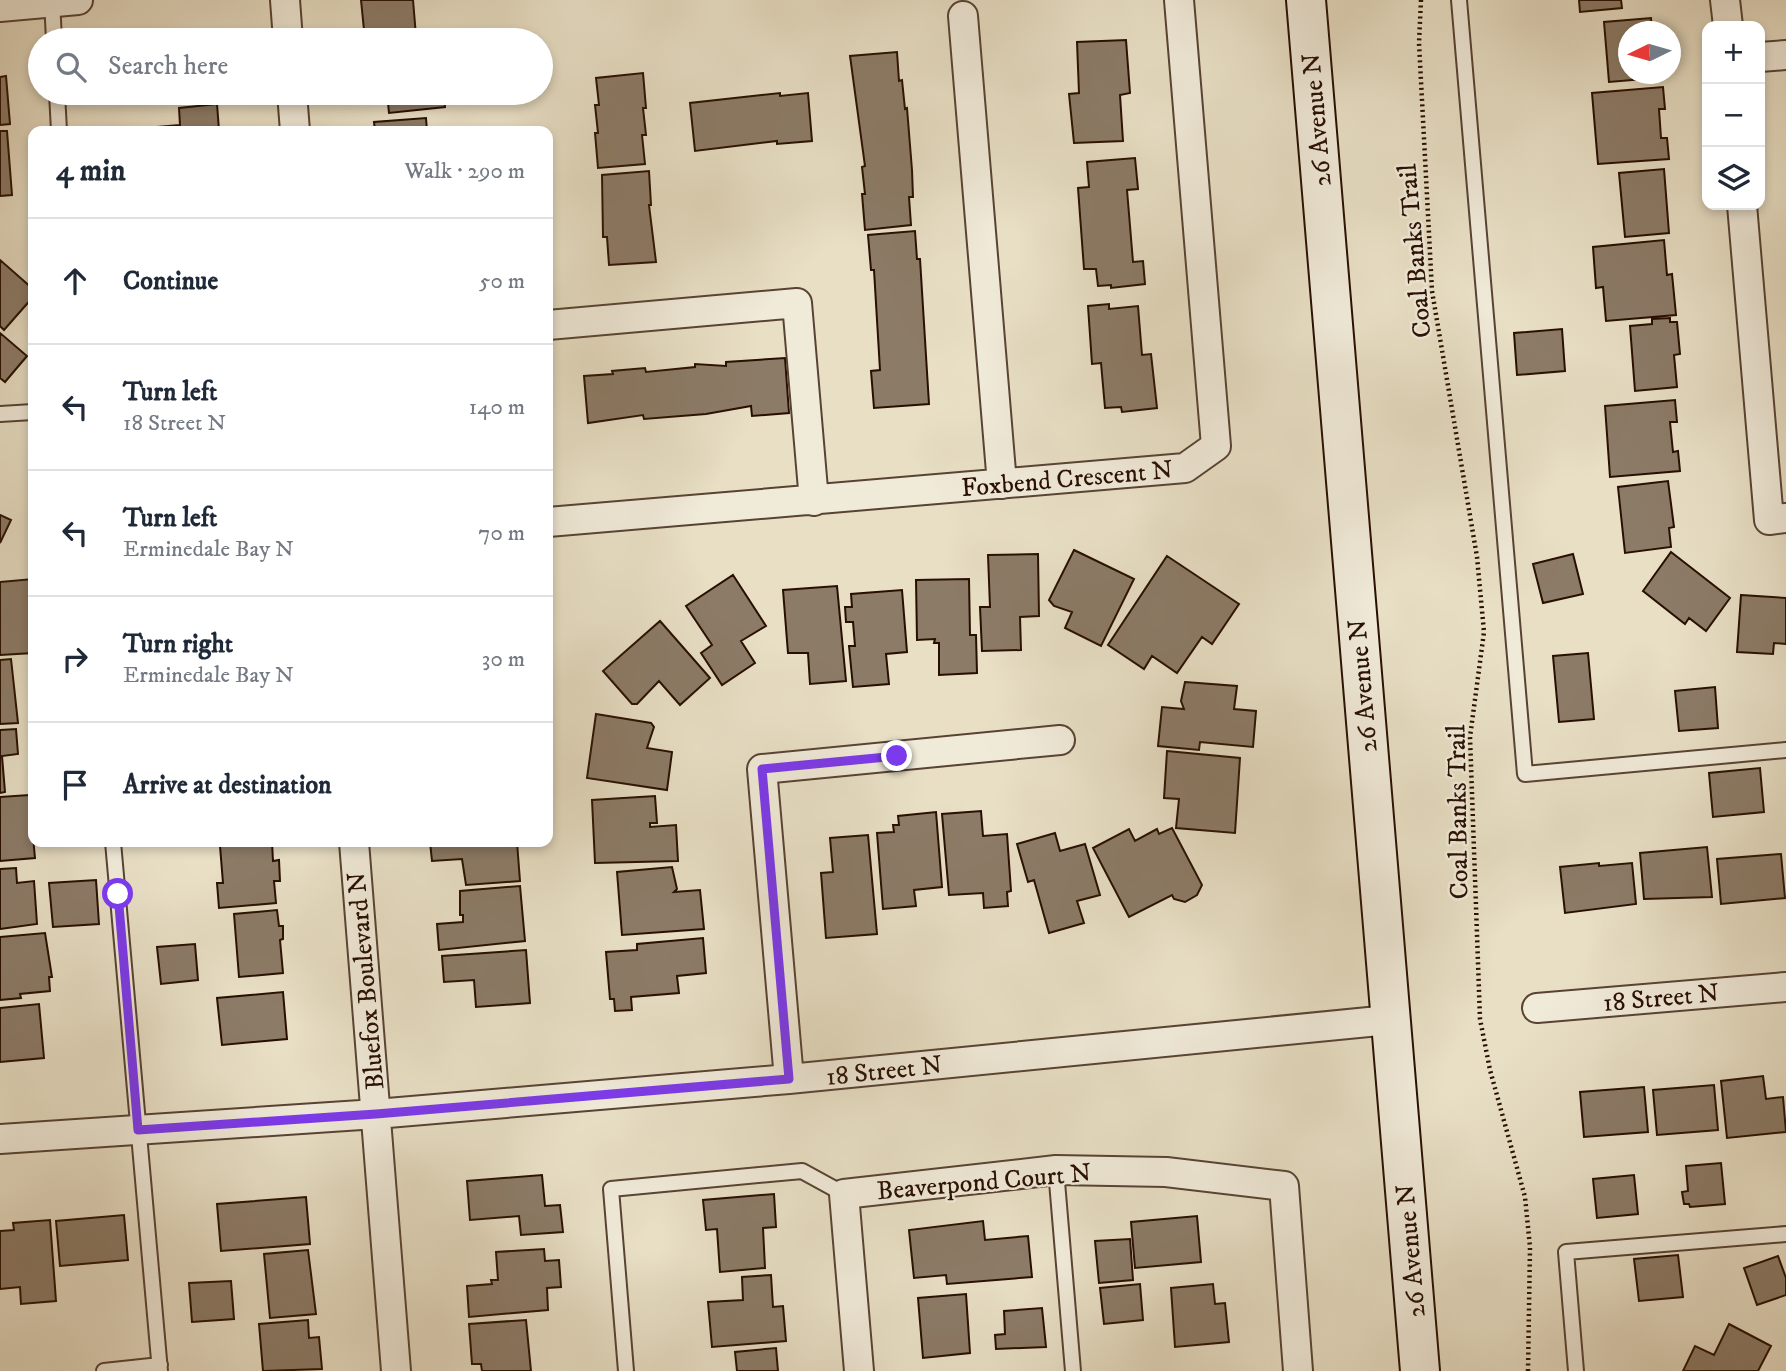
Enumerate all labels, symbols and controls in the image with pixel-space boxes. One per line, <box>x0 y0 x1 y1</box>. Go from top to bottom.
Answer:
north arrow <box>1618 21 1681 84</box>
map controls <box>1702 21 1765 210</box>
button: + <box>1702 21 1765 84</box>
search box <box>28 28 553 105</box>
icon: search <box>52 48 90 86</box>
text: Search here <box>108 50 228 83</box>
street label: 26 Avenue N <box>1295 52 1340 188</box>
button: − <box>1702 84 1765 147</box>
button: layers <box>1702 147 1765 210</box>
text: 4 min <box>56 153 126 190</box>
text: Walk · 290 m <box>404 157 525 186</box>
street label: Coal Banks Trail <box>1391 162 1440 339</box>
icon: ahead <box>56 262 94 300</box>
text: Continue <box>123 265 218 298</box>
text: 50 m <box>479 267 525 296</box>
text: Turn left <box>123 376 217 409</box>
icon: left <box>56 388 94 426</box>
text: 140 m <box>469 393 525 422</box>
text: 18 Street N <box>123 409 226 438</box>
street label: Foxbend Crescent N <box>960 454 1174 505</box>
text: Turn left <box>123 502 217 535</box>
icon: left <box>56 514 94 552</box>
text: 70 m <box>478 519 525 548</box>
text: Erminedale Bay N <box>123 535 294 564</box>
street label: 26 Avenue N <box>1341 618 1386 754</box>
text: Turn right <box>123 628 233 661</box>
icon: right <box>56 640 94 678</box>
text: 30 m <box>482 645 525 674</box>
text: Erminedale Bay N <box>123 661 294 690</box>
street label: Coal Banks Trail <box>1440 724 1477 900</box>
route end <box>881 740 912 771</box>
icon: arrive <box>56 766 94 804</box>
text: Arrive at destination <box>123 769 332 802</box>
street label: Bluefox Boulevard N <box>341 871 392 1091</box>
route start <box>102 878 133 909</box>
street label: 18 Street N <box>1602 977 1721 1020</box>
street label: 18 Street N <box>824 1049 944 1094</box>
street label: Beaverpond Court N <box>876 1157 1093 1208</box>
street label: 26 Avenue N <box>1389 1183 1434 1319</box>

